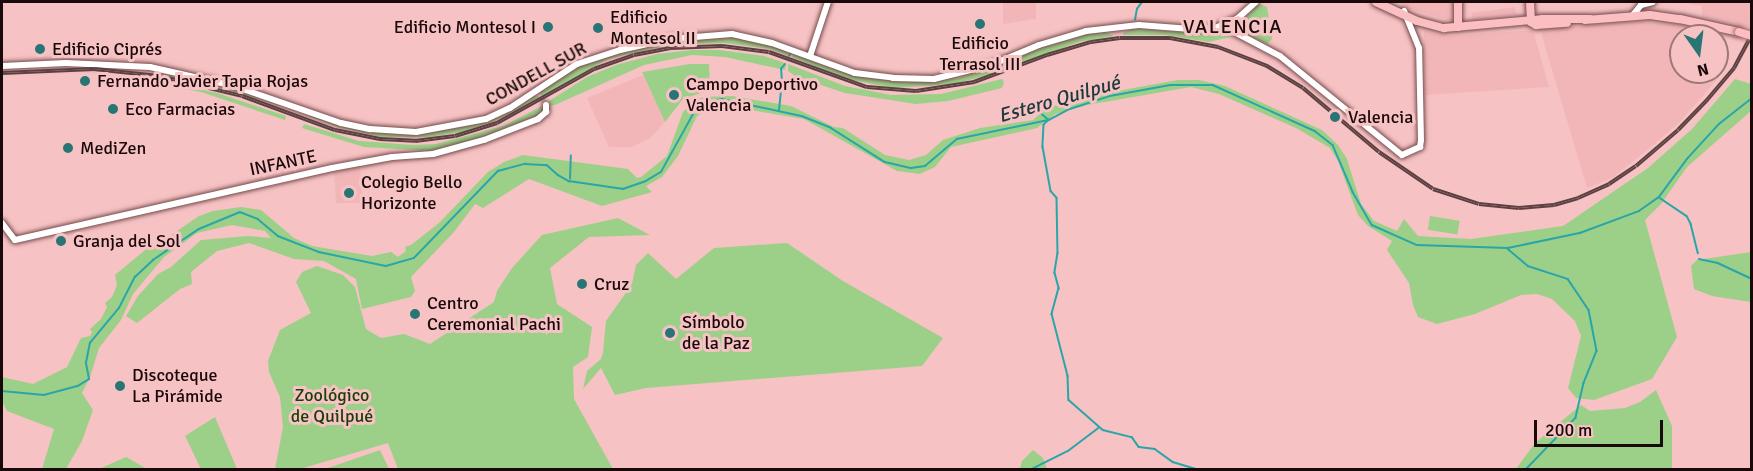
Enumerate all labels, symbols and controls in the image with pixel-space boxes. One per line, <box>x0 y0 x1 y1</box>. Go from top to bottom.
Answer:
place label: Edificio Montesol II <box>610 7 696 50</box>
district label: VALENCIA <box>1183 14 1283 38</box>
place label: Edificio Montesol I <box>394 16 536 38</box>
marker: Edificio Terrasol III <box>973 17 987 31</box>
marker: Edificio Montesol I <box>541 20 555 34</box>
marker: Edificio Montesol II <box>591 21 605 35</box>
north arrow <box>1669 24 1729 84</box>
place label: Edificio Terrasol III <box>940 33 1020 76</box>
street label: CONDELL SUR <box>482 37 590 111</box>
place label: Edificio Ciprés <box>52 38 162 60</box>
marker: Edificio Ciprés <box>33 42 47 56</box>
text: N <box>1695 58 1711 81</box>
place label: Fernando Javier Tapia Rojas <box>97 70 308 92</box>
water label: Estero Quilpué <box>995 70 1123 128</box>
marker: Fernando Javier Tapia Rojas <box>78 74 92 88</box>
place label: Campo Deportivo Valencia <box>686 74 818 116</box>
marker: Campo Deportivo Valencia <box>667 88 681 102</box>
place label: Eco Farmacias <box>125 98 235 120</box>
marker: Eco Farmacias <box>106 102 120 116</box>
place label: Valencia <box>1348 106 1413 128</box>
marker: Valencia <box>1326 108 1344 126</box>
place label: MediZen <box>80 137 146 159</box>
marker: MediZen <box>61 141 75 155</box>
street label: INFANTE <box>247 145 319 181</box>
place label: Colegio Bello Horizonte <box>361 172 462 214</box>
marker: Colegio Bello Horizonte <box>342 186 356 200</box>
place label: Granja del Sol <box>73 230 181 252</box>
marker: Granja del Sol <box>54 234 68 248</box>
place label: Cruz <box>594 273 629 295</box>
marker: Cruz <box>575 277 589 291</box>
place label: Centro Ceremonial Pachi <box>427 293 561 336</box>
marker: Centro Ceremonial Pachi <box>408 307 422 321</box>
place label: Símbolo de la Paz <box>682 312 750 354</box>
marker: Símbolo de la Paz <box>663 326 677 340</box>
place label: Discoteque La Pirámide <box>132 365 223 407</box>
marker: Discoteque La Pirámide <box>113 379 127 393</box>
park label: Zoológico de Quilpué <box>291 385 373 428</box>
scale bar <box>1537 408 1666 446</box>
text: 200 m <box>1545 419 1592 441</box>

